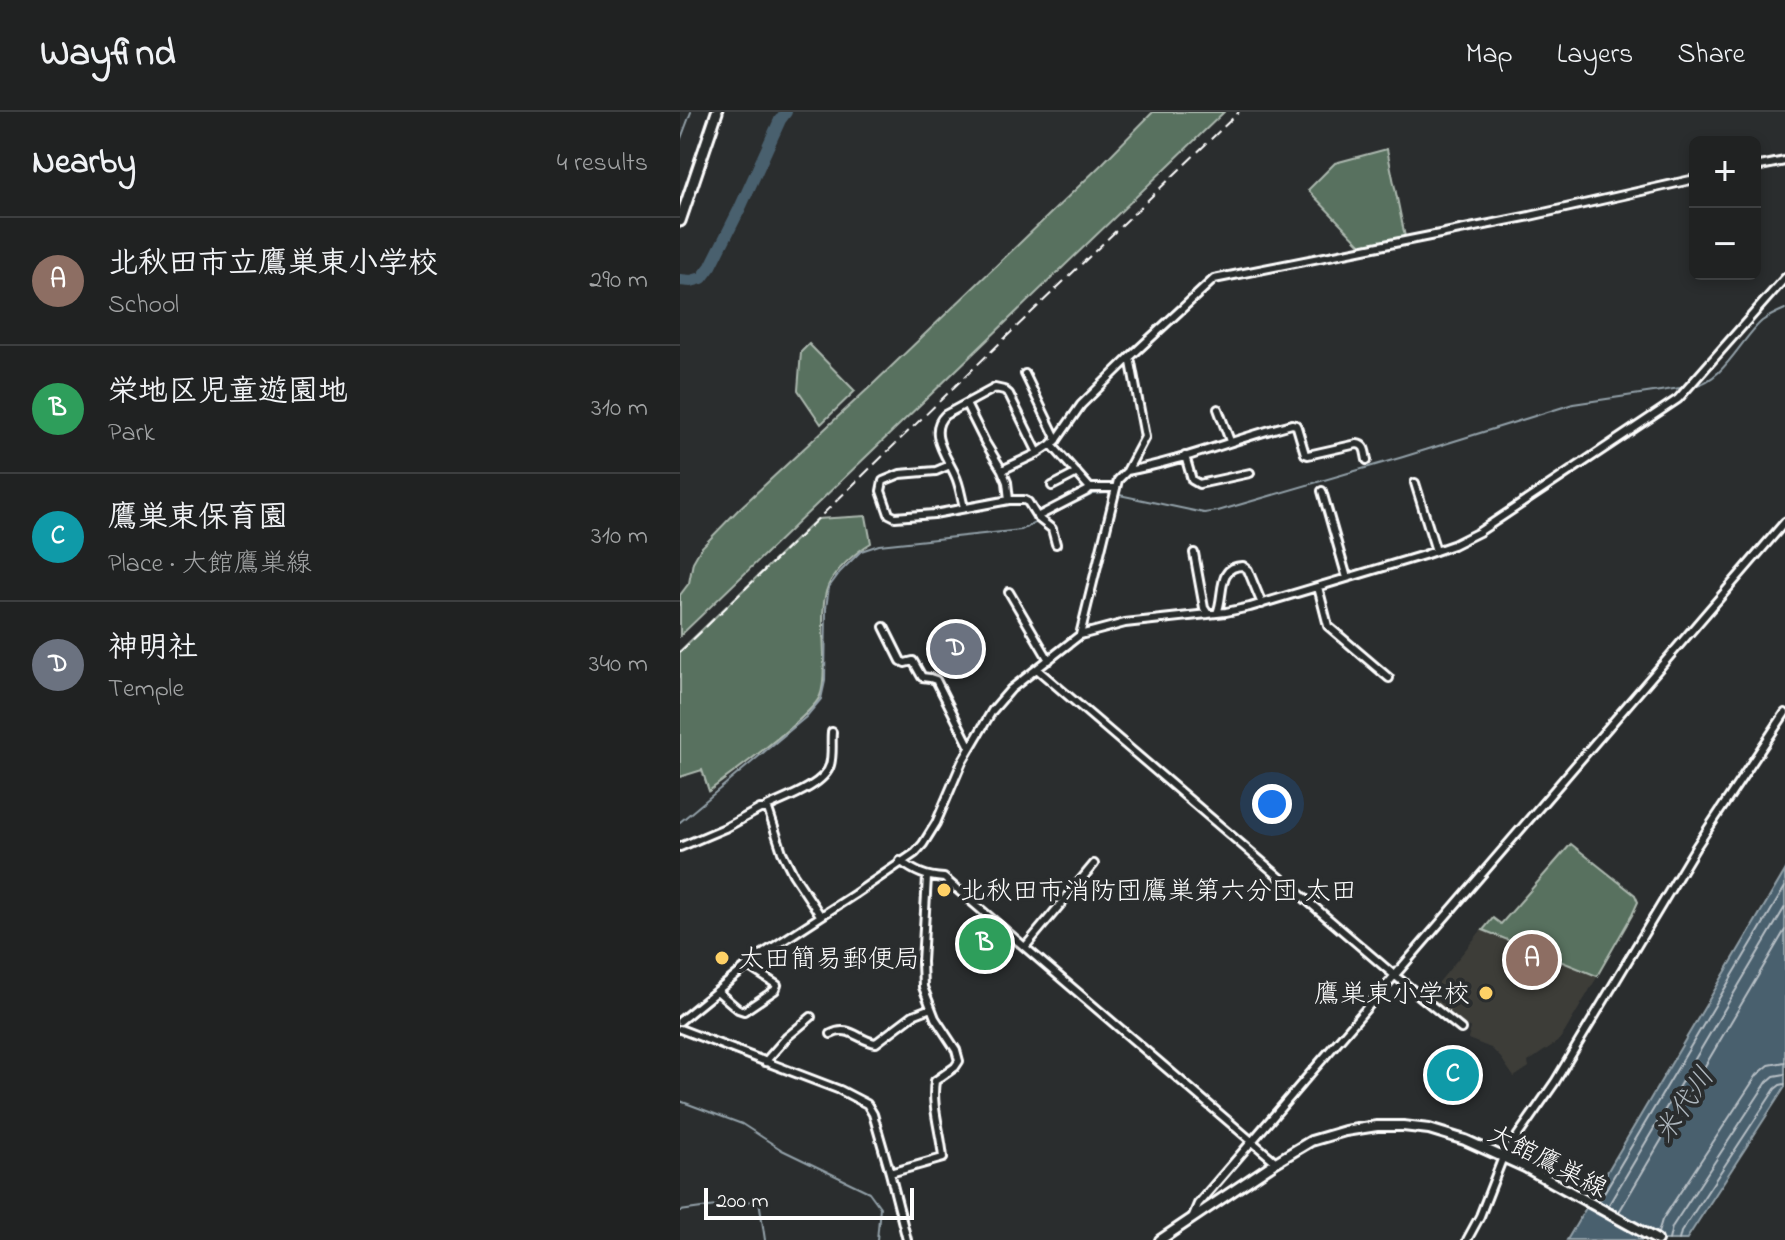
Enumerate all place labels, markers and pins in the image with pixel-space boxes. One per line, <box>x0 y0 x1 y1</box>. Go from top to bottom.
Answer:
pin: D <box>930 619 982 679</box>
place label: 北秋田市消防団鷹巣第六分団 太田 <box>960 874 1357 912</box>
marker: 北秋田市消防団鷹巣第六分団 太田 <box>935 881 953 899</box>
pin: B <box>959 914 1011 974</box>
pin: A <box>1506 930 1558 990</box>
place label: 太田簡易郵便局 <box>738 942 920 980</box>
marker: 太田簡易郵便局 <box>713 949 731 967</box>
place label: 鷹巣東小学校 <box>1314 977 1470 1015</box>
marker: 鷹巣東小学校 <box>1477 984 1495 1002</box>
pin: C <box>1427 1045 1479 1105</box>

